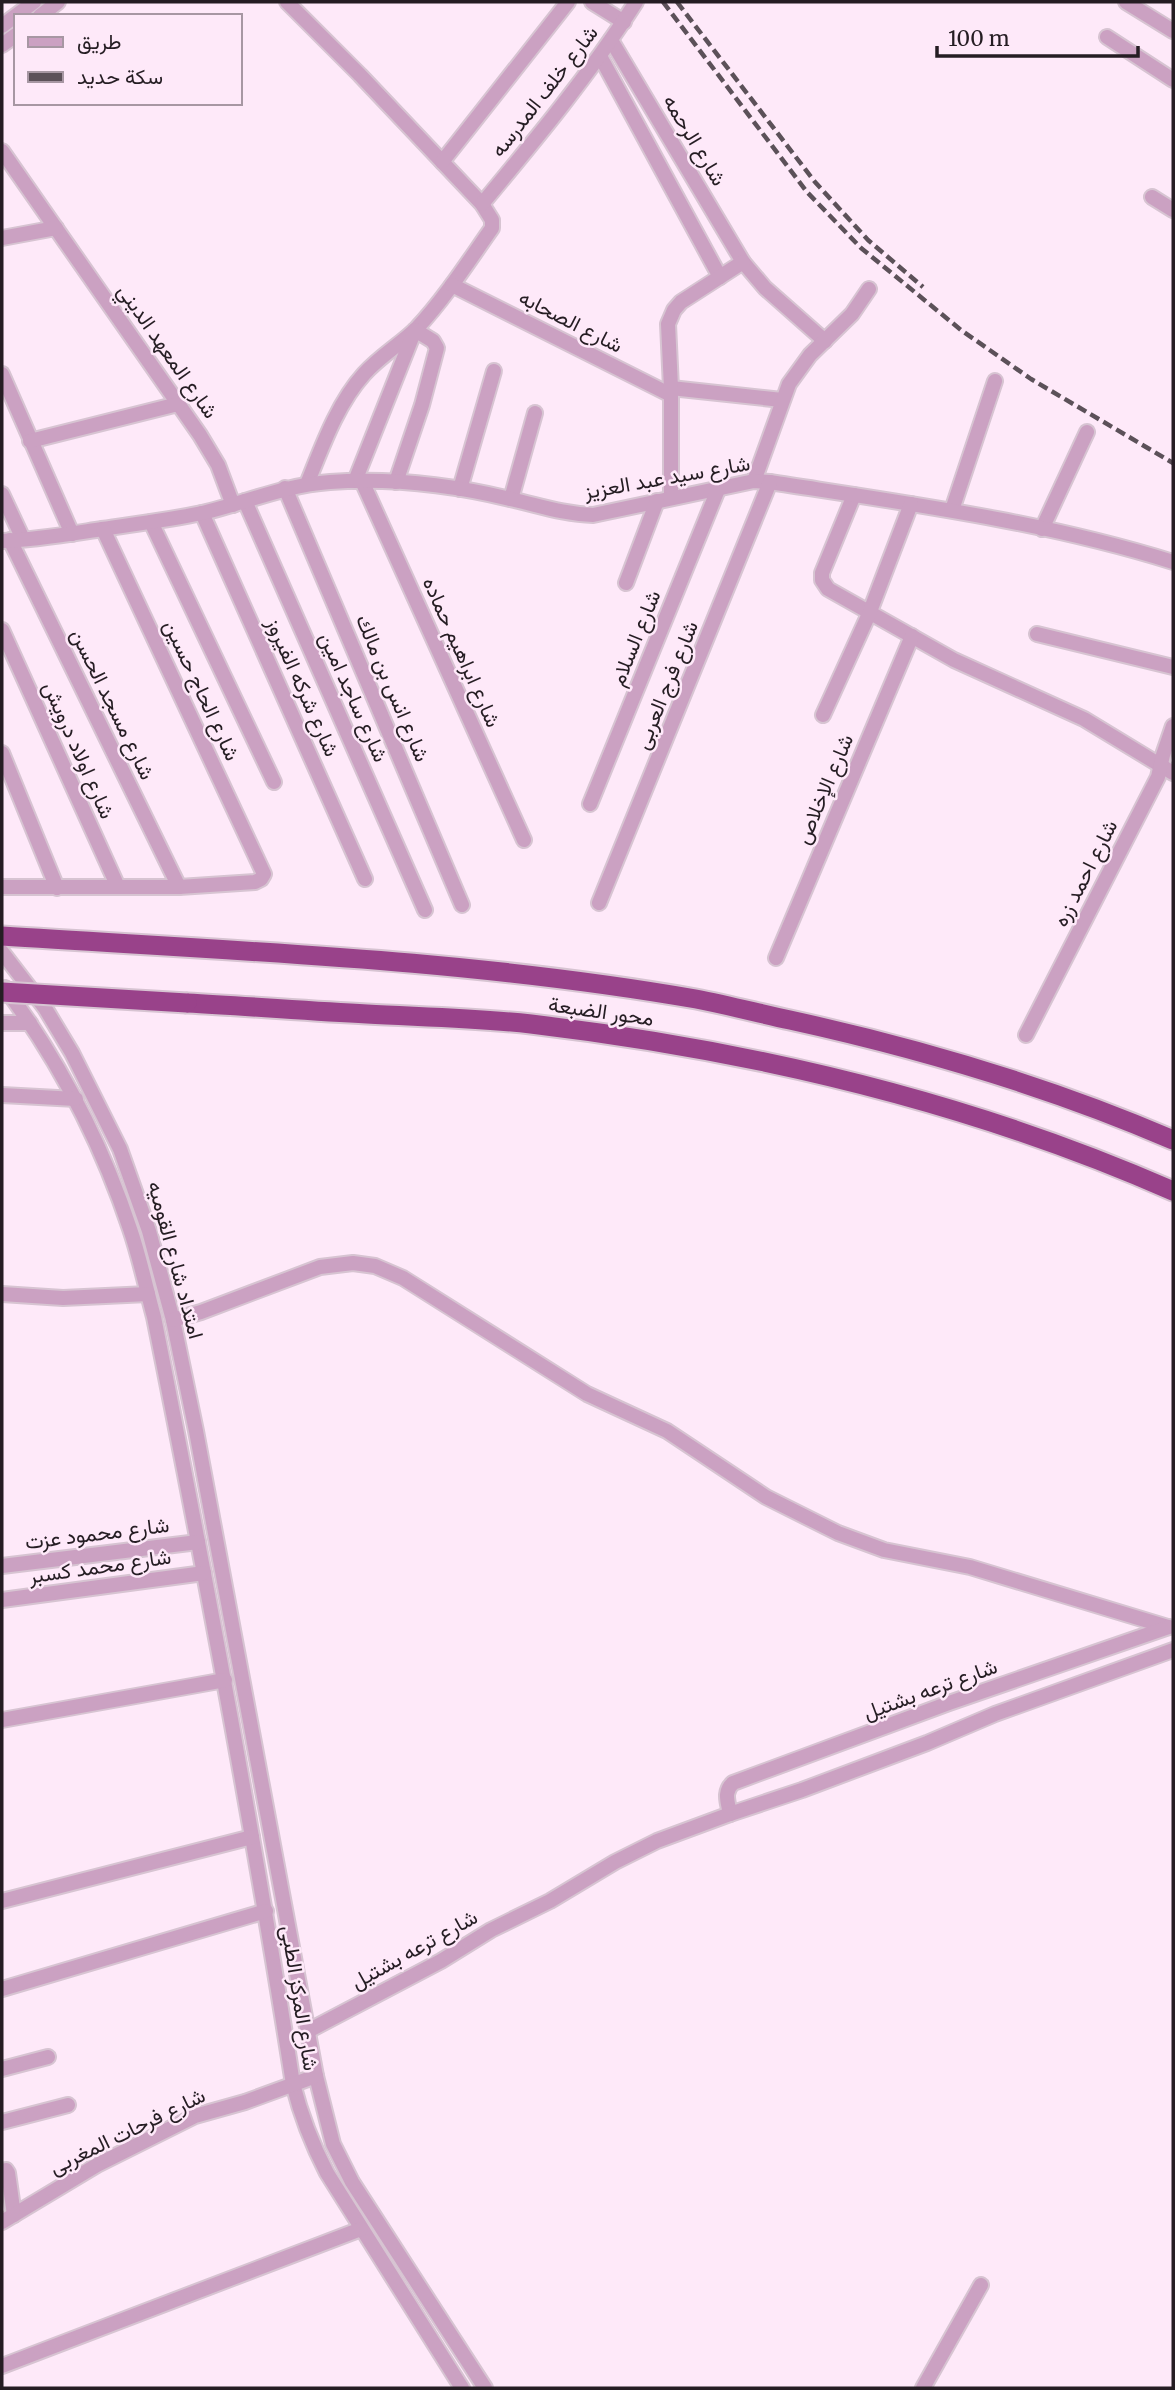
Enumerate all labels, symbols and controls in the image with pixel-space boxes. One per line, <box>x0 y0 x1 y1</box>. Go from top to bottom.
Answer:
legend <box>14 14 242 105</box>
scale bar <box>937 14 1138 58</box>
street label: شارع خلف المدرسه <box>484 20 605 163</box>
text: 100 m <box>948 25 1010 52</box>
text: طريق <box>77 28 122 55</box>
text: سكة حديد <box>77 63 163 90</box>
street label: شارع الرحمه <box>656 89 733 191</box>
street label: شارع المعهد الديني <box>108 278 224 426</box>
street label: شارع الصحابه <box>514 283 628 360</box>
street label: شارع سيد عبد العزيز <box>581 449 752 506</box>
street label: شارع ابراهيم حماده <box>416 573 507 732</box>
street label: شارع السلام <box>604 586 667 690</box>
street label: شارع انس بن مالك <box>349 610 436 766</box>
street label: شارع شركه الفيروز <box>259 612 346 761</box>
street label: شارع الحاج حسين <box>157 615 246 765</box>
street label: شارع فرج العربى <box>628 617 705 754</box>
street label: شارع مسجد الحسن <box>64 624 161 784</box>
street label: شارع ساجد امين <box>312 628 395 766</box>
street label: شارع اولاد درويش <box>36 677 121 823</box>
street label: شارع الإخلاص <box>789 730 860 848</box>
street label: شارع احمد زره <box>1047 815 1124 932</box>
street label: محور الضبعة <box>547 990 655 1032</box>
street label: امتداد شارع القوميه <box>141 1178 210 1342</box>
street label: شارع محمود عزت <box>23 1511 171 1556</box>
street label: شارع محمد كسبر <box>26 1543 173 1590</box>
street label: شارع ترعه بشتيل <box>859 1652 1001 1727</box>
street label: شارع ترعه بشتيل <box>346 1903 483 1996</box>
street label: شارع المركز الطبى <box>274 1923 325 2073</box>
street label: شارع فرحات المغربى <box>44 2081 210 2181</box>

